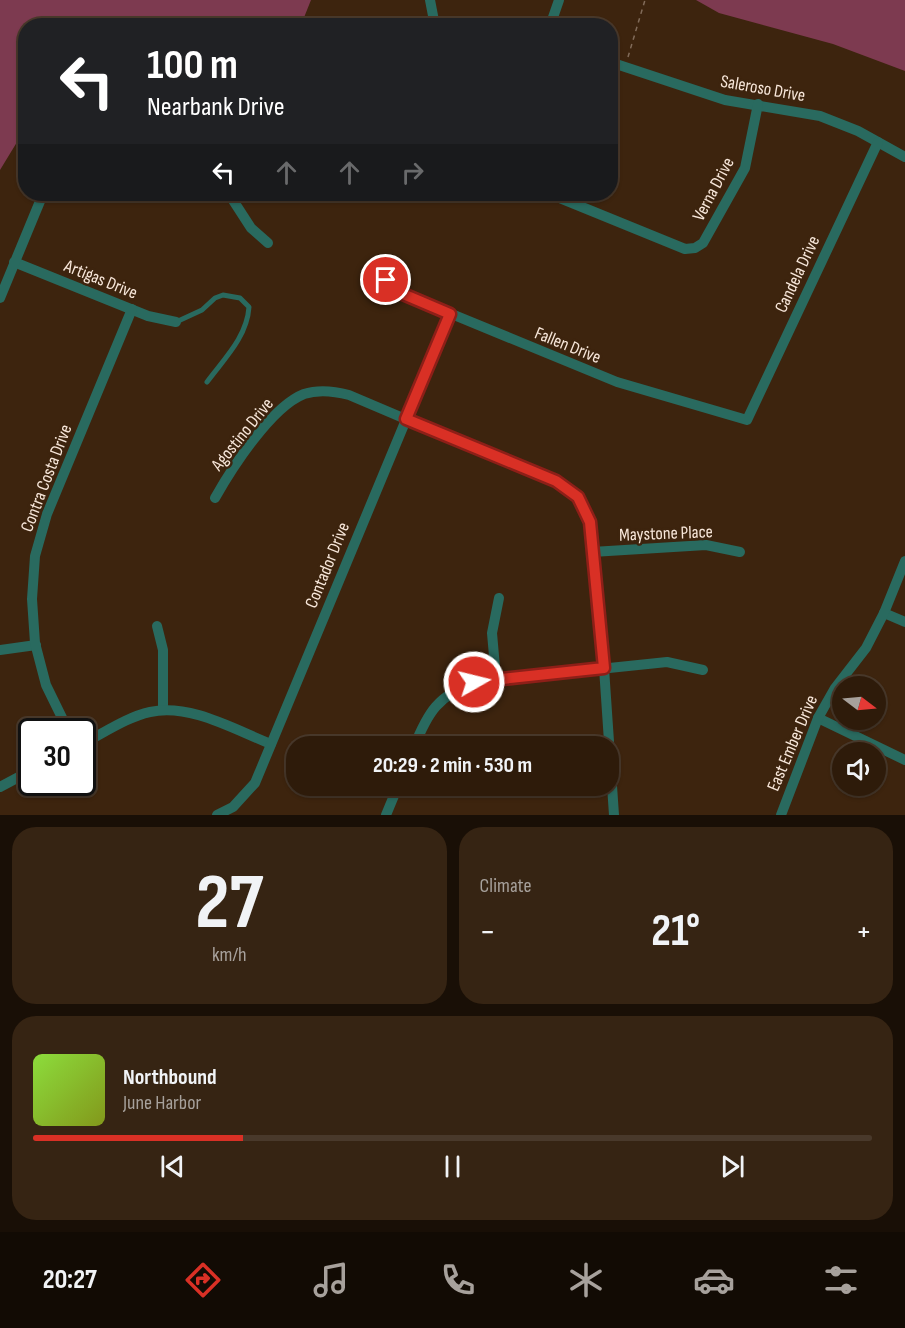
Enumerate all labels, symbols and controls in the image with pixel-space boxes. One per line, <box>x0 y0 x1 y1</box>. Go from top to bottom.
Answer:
text: 100 m <box>147 40 238 91</box>
icon: left <box>48 42 126 120</box>
street label: Saleroso Drive <box>719 71 807 106</box>
text: Nearbank Drive <box>147 91 285 123</box>
street label: Verna Drive <box>688 154 739 225</box>
icon: left <box>207 156 240 189</box>
icon: ahead <box>270 156 303 189</box>
icon: ahead <box>333 156 366 189</box>
icon: right <box>396 156 429 189</box>
street label: Candela Drive <box>771 232 824 316</box>
pin <box>360 254 411 305</box>
street label: Artigas Drive <box>60 255 140 304</box>
icon: arrive <box>369 263 402 296</box>
street label: Fallen Drive <box>532 323 604 368</box>
street label: Agostino Drive <box>206 394 278 476</box>
street label: Contra Costa Drive <box>16 422 77 535</box>
street label: Contador Drive <box>301 519 354 611</box>
street label: Maystone Place <box>619 521 713 546</box>
position arrow <box>442 650 506 714</box>
north arrow <box>832 676 886 730</box>
map controls <box>832 676 886 796</box>
street label: East Ember Drive <box>763 692 822 794</box>
speed limit sign: 30 <box>18 718 96 796</box>
button: sound <box>832 742 886 796</box>
text: 20:29 · 2 min · 530 m <box>373 752 532 779</box>
text: 27 <box>195 857 263 950</box>
text: Climate <box>480 874 532 898</box>
text: 21° <box>651 904 700 959</box>
text: − <box>480 912 496 952</box>
text: + <box>856 912 872 952</box>
text: km/h <box>212 943 247 967</box>
text: Northbound <box>123 1064 217 1091</box>
text: June Harbor <box>123 1091 201 1115</box>
icon: previous <box>156 1150 189 1183</box>
icon: pause <box>436 1150 469 1183</box>
icon: next <box>716 1150 749 1183</box>
icon: directions <box>182 1259 224 1301</box>
icon: music <box>310 1259 352 1301</box>
icon: phone <box>437 1259 479 1301</box>
icon: climate <box>565 1259 607 1301</box>
icon: car <box>693 1259 735 1301</box>
icon: filters <box>820 1259 862 1301</box>
text: 20:27 <box>43 1264 97 1296</box>

